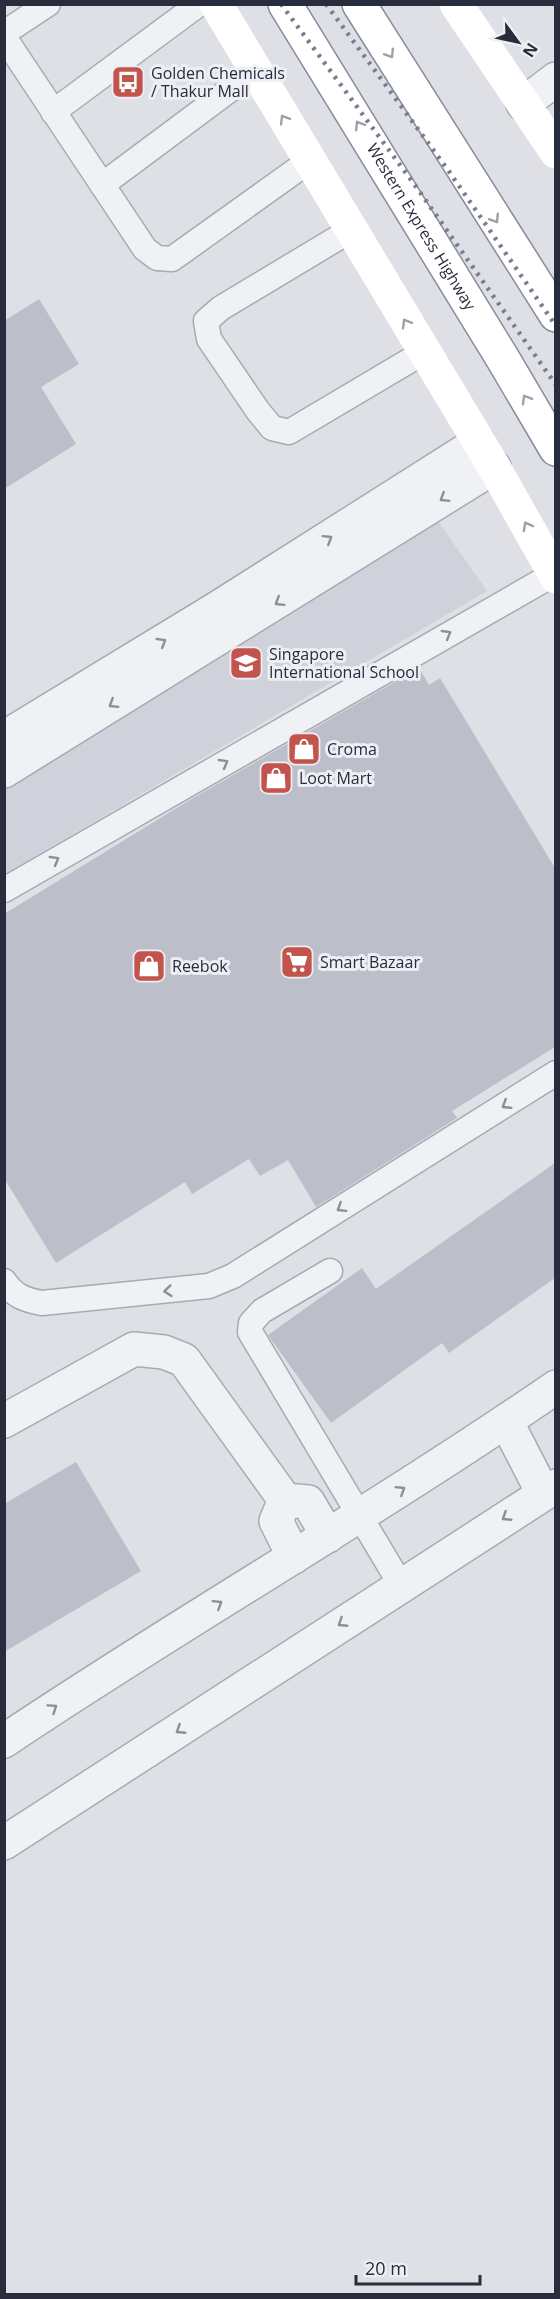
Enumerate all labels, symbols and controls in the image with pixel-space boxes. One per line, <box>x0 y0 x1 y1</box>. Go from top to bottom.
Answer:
north arrow <box>488 12 548 72</box>
text: N <box>518 39 543 62</box>
one-way arrow <box>383 48 395 58</box>
place label: Golden Chemicals / Thakur Mall <box>151 62 285 102</box>
bus stop icon: Golden Chemicals / Thakur Mall <box>110 64 146 100</box>
one-way arrow <box>280 115 292 125</box>
one-way arrow <box>354 121 366 131</box>
street label: Western Express Highway <box>362 139 482 315</box>
one-way arrow <box>487 212 498 223</box>
one-way arrow <box>402 319 413 329</box>
one-way arrow <box>522 395 533 405</box>
one-way arrow <box>440 490 450 502</box>
one-way arrow <box>523 522 534 533</box>
one-way arrow <box>322 534 332 546</box>
one-way arrow <box>275 594 285 606</box>
one-way arrow <box>441 630 452 641</box>
one-way arrow <box>156 637 166 649</box>
place label: Singapore International School <box>269 643 419 683</box>
school or university icon: Singapore International School <box>228 645 264 681</box>
one-way arrow <box>109 697 119 709</box>
shop icon: Croma <box>286 731 322 767</box>
place label: Croma <box>327 738 377 760</box>
one-way arrow <box>218 759 228 770</box>
shop icon: Loot Mart <box>258 760 294 796</box>
place label: Loot Mart <box>299 767 372 789</box>
one-way arrow <box>49 856 59 868</box>
supermarket icon: Smart Bazaar <box>279 944 315 980</box>
shop icon: Reebok <box>131 948 167 984</box>
place label: Smart Bazaar <box>320 951 420 973</box>
place label: Reebok <box>172 955 228 977</box>
one-way arrow <box>502 1097 512 1109</box>
one-way arrow <box>337 1201 347 1213</box>
one-way arrow <box>163 1284 172 1297</box>
one-way arrow <box>395 1485 405 1497</box>
one-way arrow <box>502 1510 512 1522</box>
one-way arrow <box>212 1600 222 1612</box>
one-way arrow <box>338 1616 349 1627</box>
one-way arrow <box>46 1704 57 1715</box>
one-way arrow <box>175 1723 186 1734</box>
scale bar <box>356 2248 480 2286</box>
text: 20 m <box>365 2256 407 2280</box>

